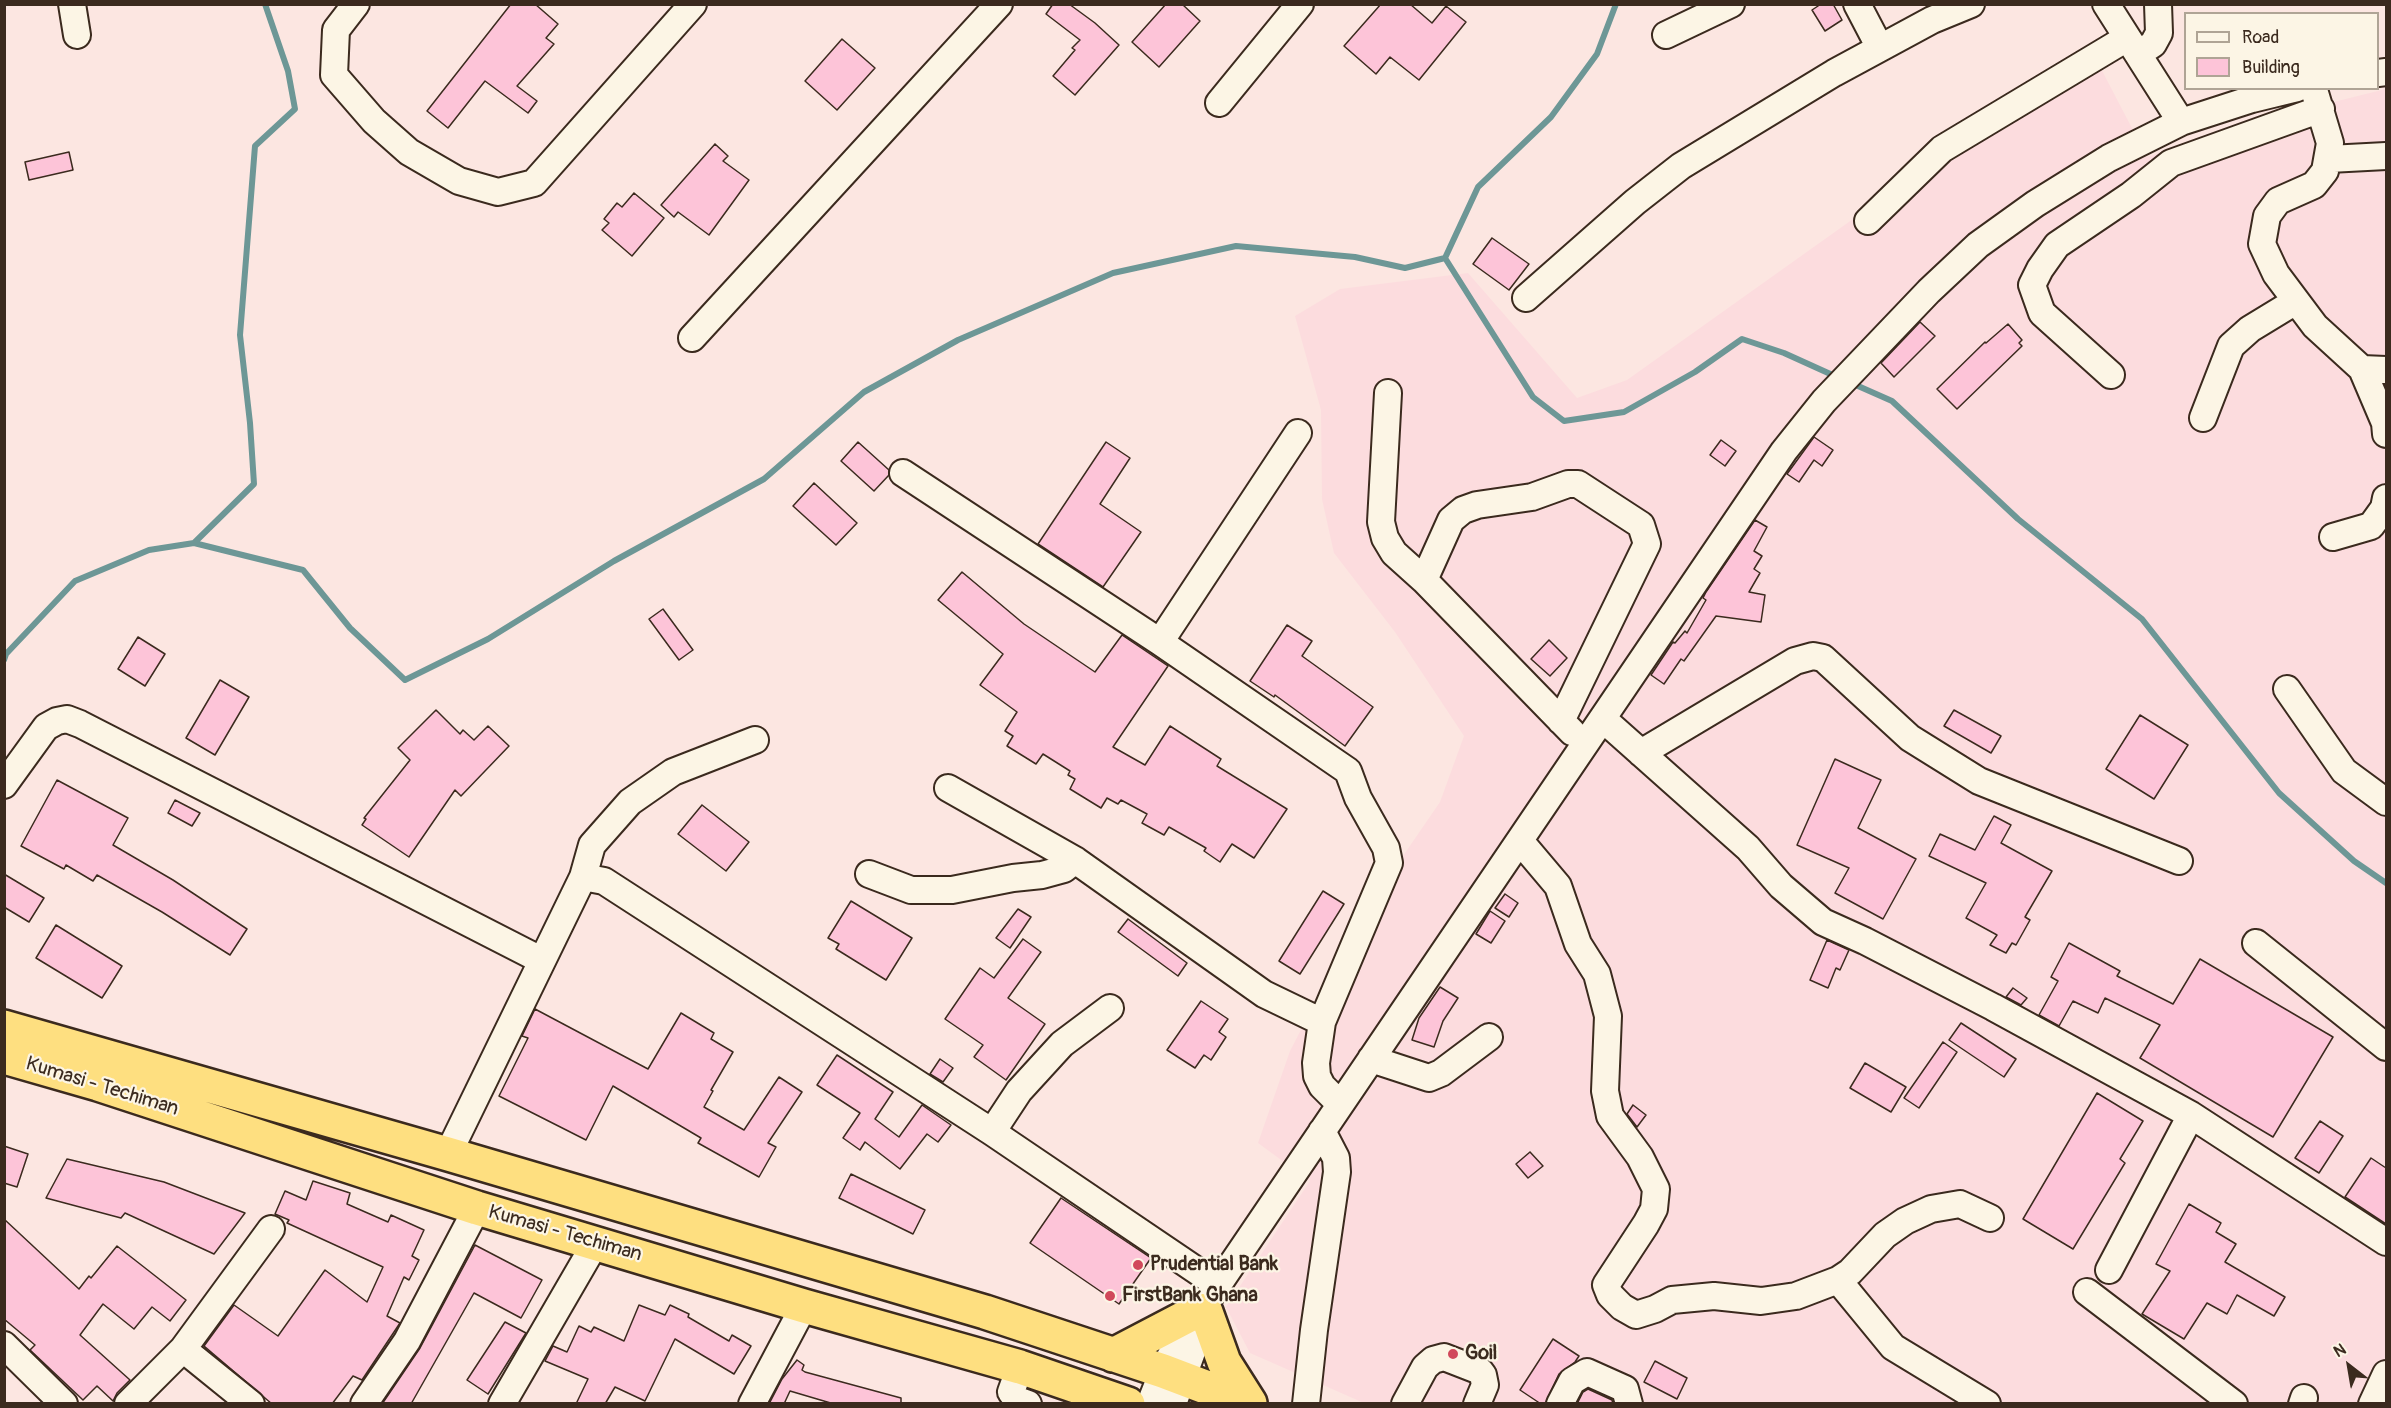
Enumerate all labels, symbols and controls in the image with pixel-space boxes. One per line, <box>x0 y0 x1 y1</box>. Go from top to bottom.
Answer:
legend <box>2184 12 2379 90</box>
text: Road <box>2242 26 2279 49</box>
text: Building <box>2242 56 2300 79</box>
street label: Kumasi - Techiman <box>23 1052 181 1122</box>
street label: Kumasi - Techiman <box>485 1201 645 1267</box>
place label: Prudential Bank <box>1150 1253 1278 1277</box>
marker: Prudential Bank <box>1131 1258 1145 1272</box>
place label: FirstBank Ghana <box>1122 1284 1258 1308</box>
marker: FirstBank Ghana <box>1103 1289 1117 1303</box>
north arrow <box>2319 1336 2379 1396</box>
text: N <box>2330 1339 2350 1362</box>
place label: Goil <box>1465 1342 1497 1366</box>
marker: Goil <box>1446 1347 1460 1361</box>

